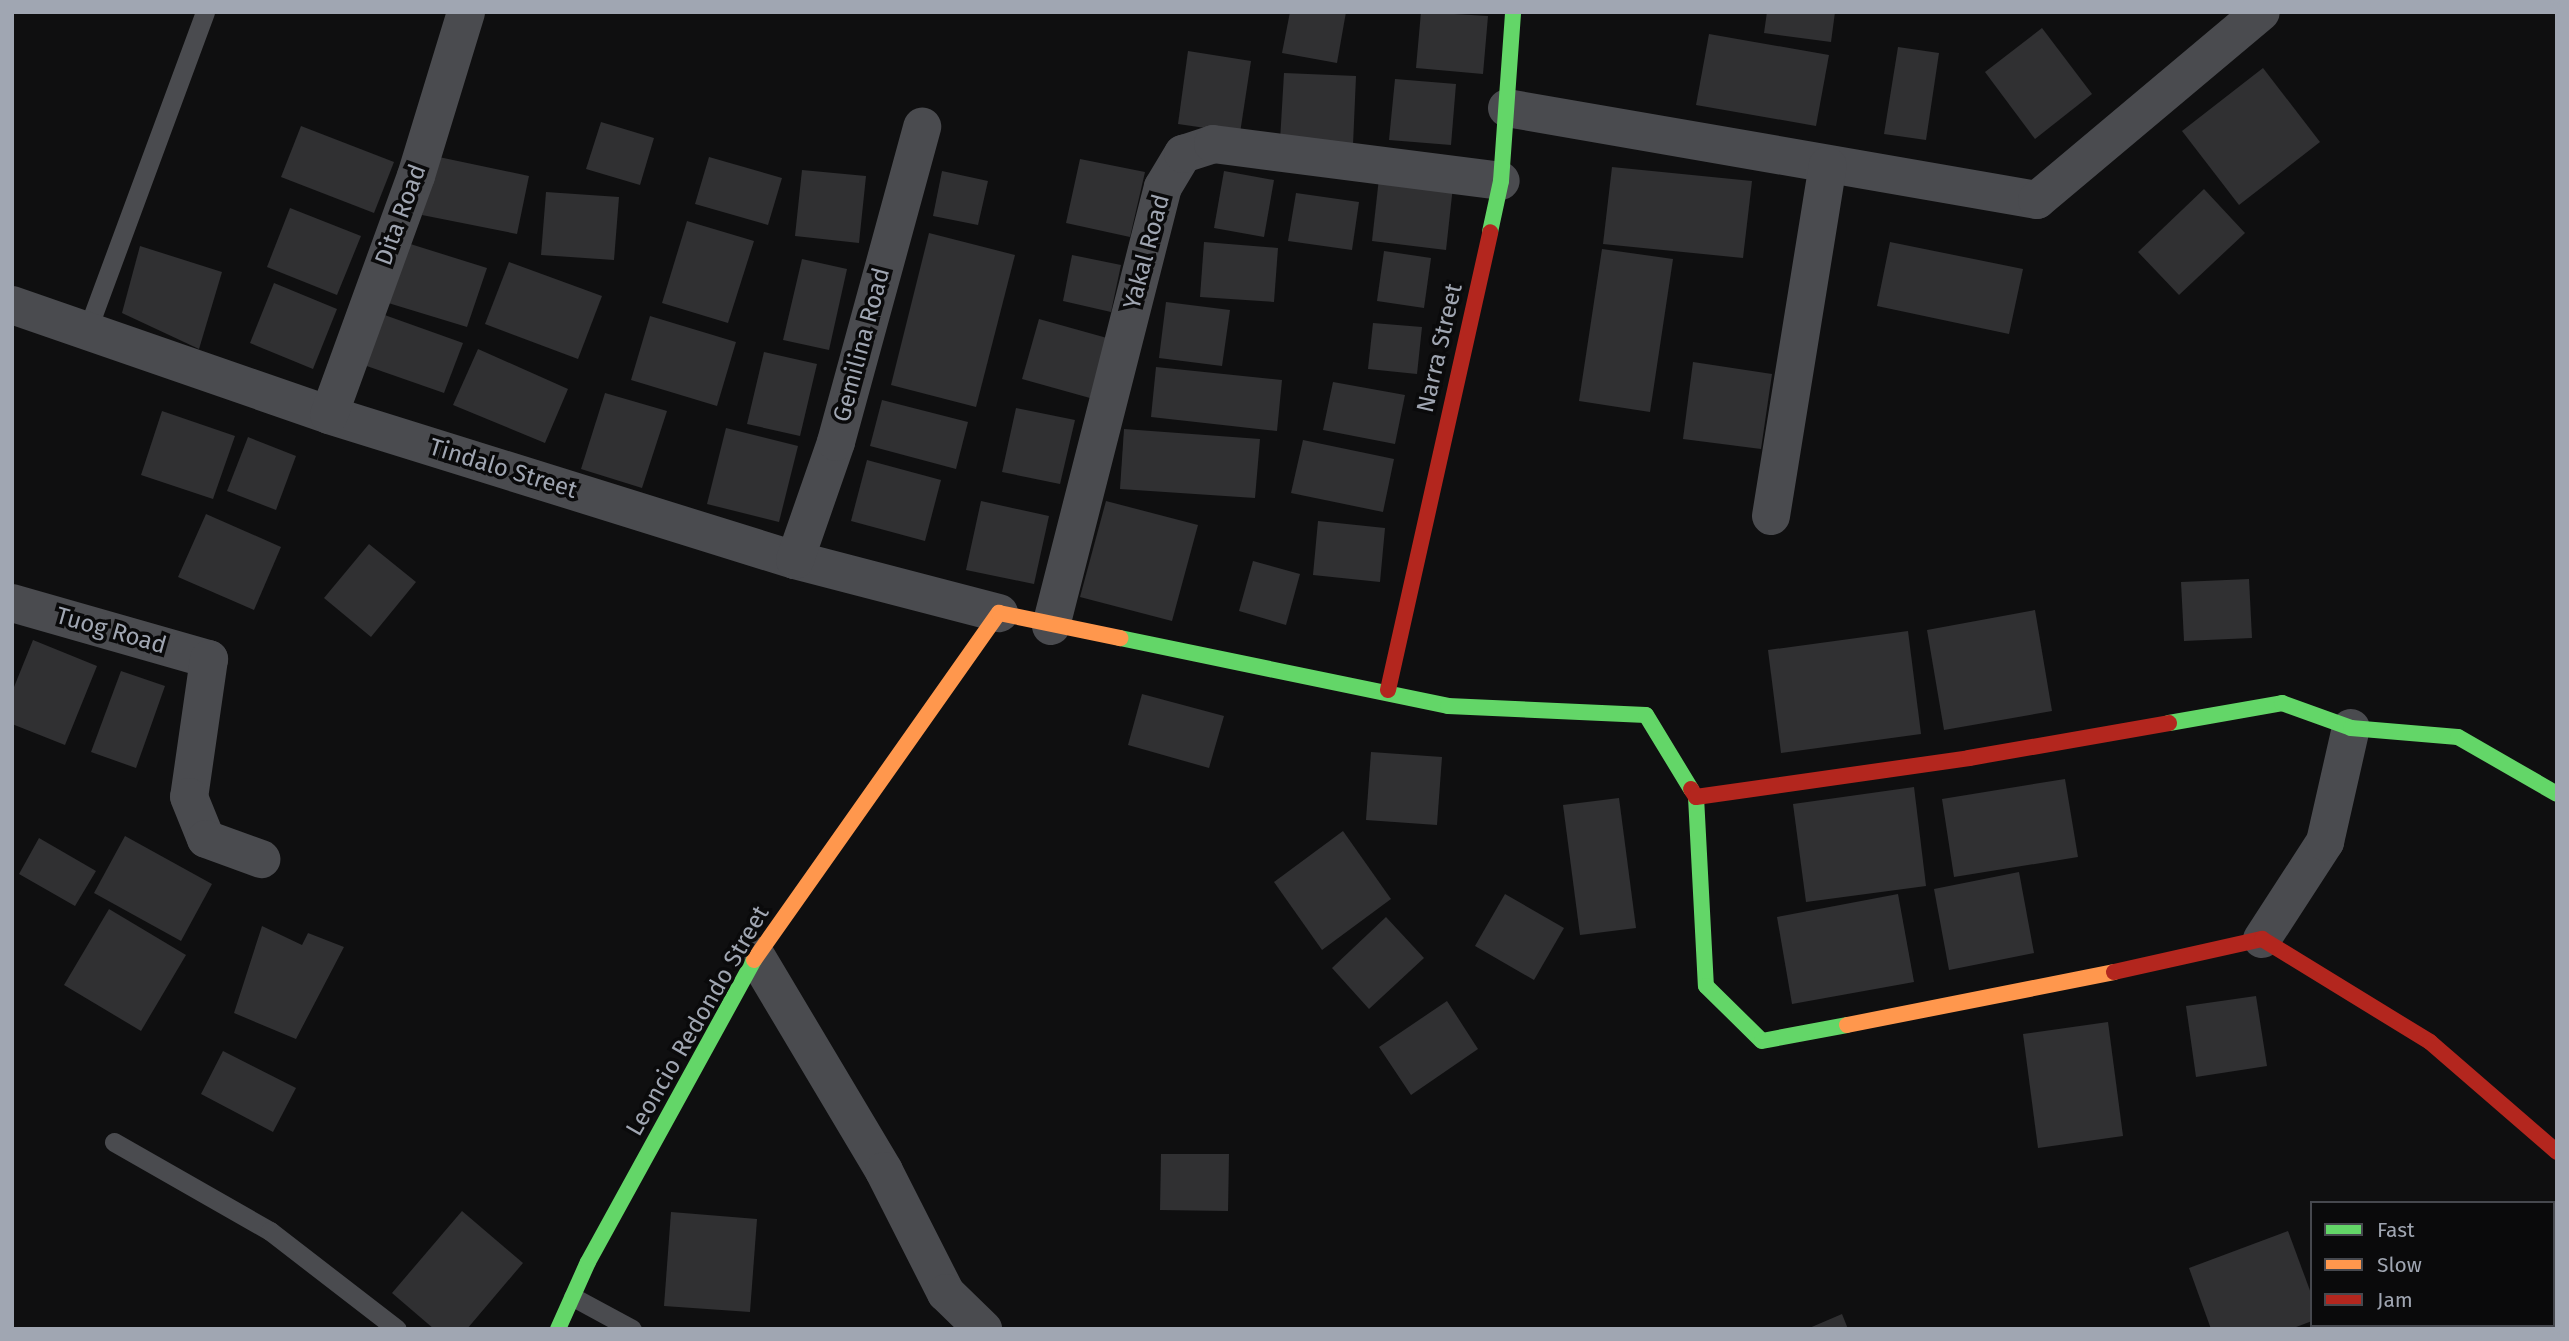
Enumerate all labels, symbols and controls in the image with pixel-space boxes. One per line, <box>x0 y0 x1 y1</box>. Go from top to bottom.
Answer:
street label: Dita Road <box>369 161 433 269</box>
street label: Yakal Road <box>1118 191 1176 313</box>
street label: Gemilina Road <box>828 265 896 425</box>
street label: Narra Street <box>1411 281 1469 415</box>
street label: Tindalo Street <box>426 433 580 505</box>
street label: Tuog Road <box>52 601 170 661</box>
street label: Leoncio Redondo Street <box>620 901 776 1141</box>
legend <box>2310 1201 2555 1327</box>
text: Fast <box>2377 1217 2415 1243</box>
text: Slow <box>2377 1252 2422 1278</box>
text: Jam <box>2377 1287 2413 1313</box>

